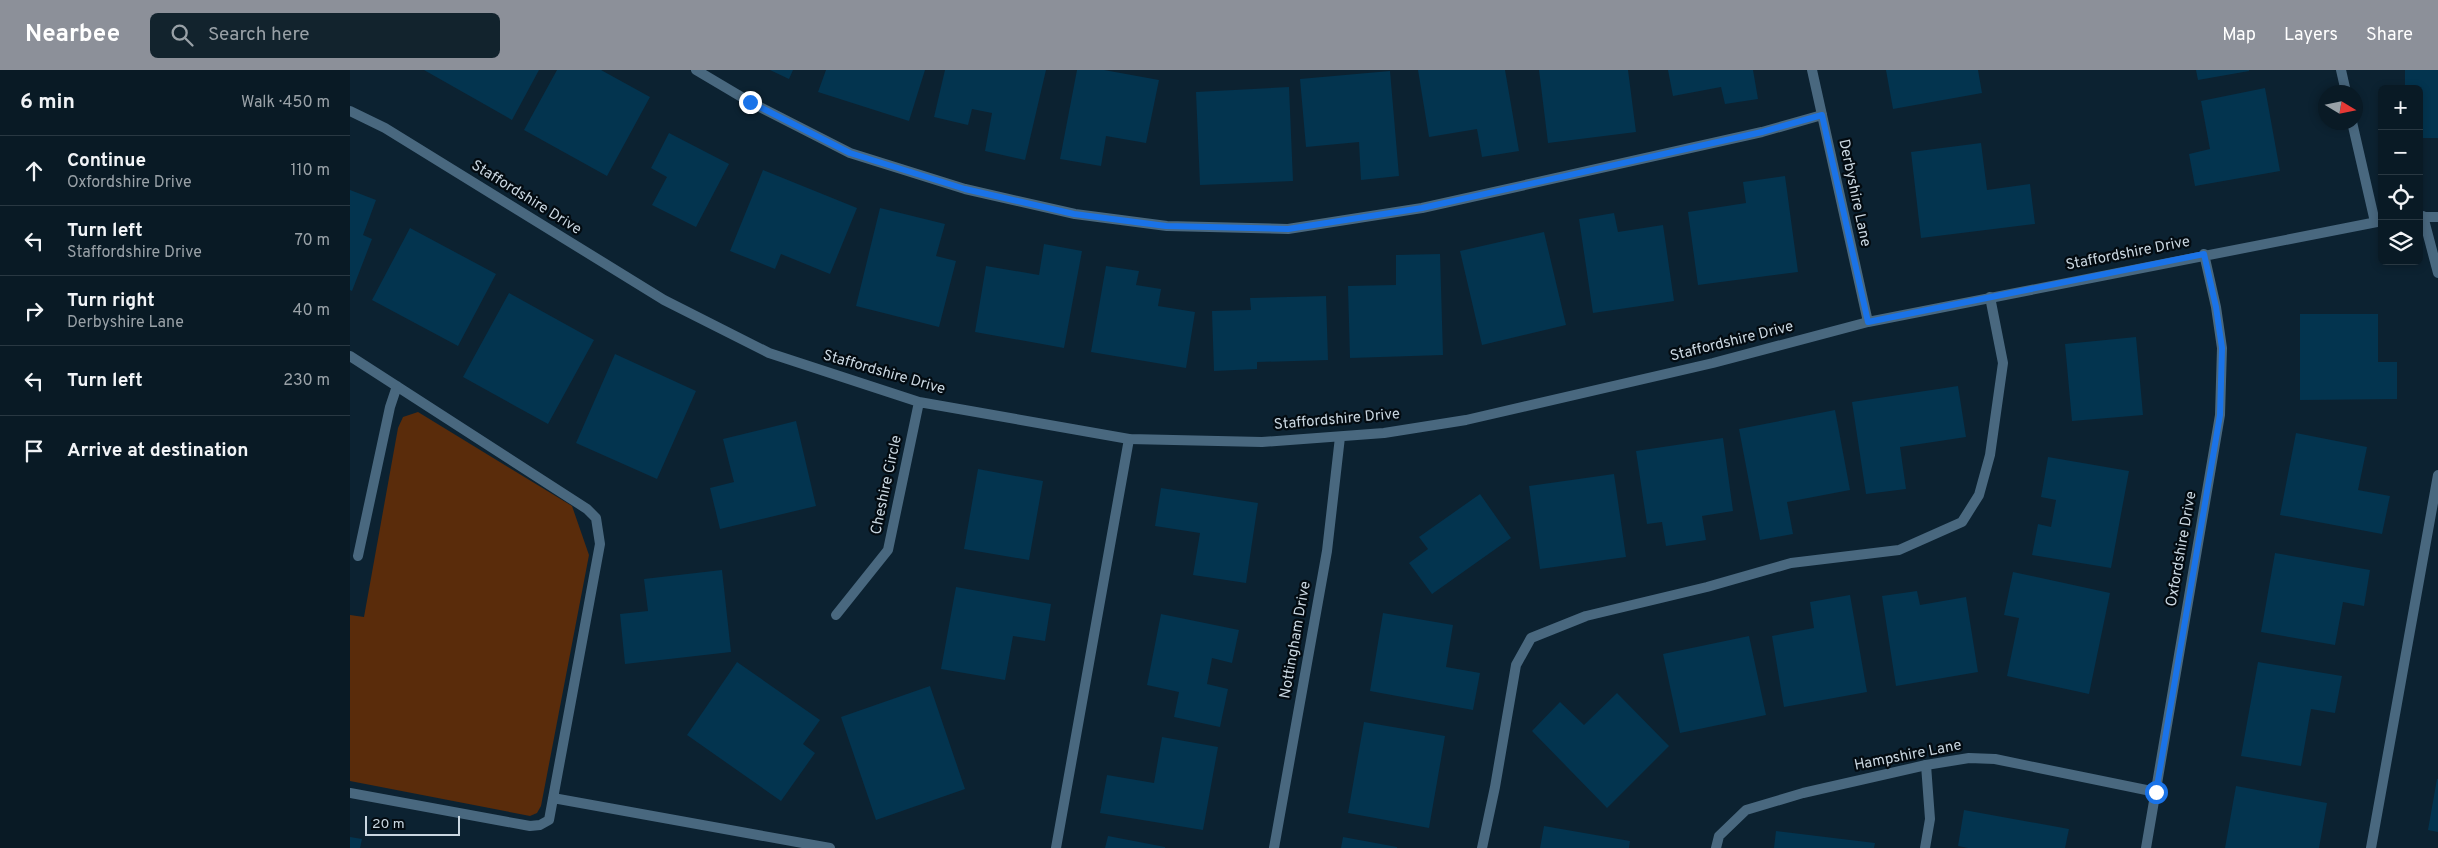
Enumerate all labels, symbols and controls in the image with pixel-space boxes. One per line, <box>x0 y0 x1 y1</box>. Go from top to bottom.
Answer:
search box <box>150 13 500 58</box>
text: Nearbee <box>25 20 120 50</box>
icon: search <box>168 21 196 49</box>
text: Search here <box>208 23 310 47</box>
text: Map <box>2222 24 2256 47</box>
text: Layers <box>2284 24 2338 47</box>
text: Share <box>2366 24 2413 47</box>
north arrow <box>2318 85 2363 130</box>
map controls <box>2378 85 2423 265</box>
button: + <box>2378 85 2423 130</box>
text: 6 min <box>20 89 75 116</box>
route end <box>739 91 762 114</box>
text: Walk · 450 m <box>241 93 330 113</box>
button: − <box>2378 130 2423 175</box>
street label: Derbyshire Lane <box>1833 137 1875 249</box>
text: Continue <box>67 149 146 173</box>
street label: Staffordshire Drive <box>467 156 585 240</box>
icon: ahead <box>20 157 48 185</box>
text: 110 m <box>290 161 330 181</box>
text: Oxfordshire Drive <box>67 173 192 193</box>
button: locate <box>2378 175 2423 220</box>
text: Turn left <box>67 219 143 243</box>
button: layers <box>2378 220 2423 265</box>
icon: left <box>20 227 48 255</box>
text: 70 m <box>295 231 330 251</box>
street label: Staffordshire Drive <box>2064 233 2192 275</box>
text: Staffordshire Drive <box>67 243 202 263</box>
text: Turn right <box>67 289 155 313</box>
icon: right <box>20 297 48 325</box>
text: 40 m <box>292 301 330 321</box>
text: Derbyshire Lane <box>67 313 184 333</box>
street label: Staffordshire Drive <box>1668 317 1796 367</box>
street label: Staffordshire Drive <box>821 346 947 400</box>
icon: left <box>20 367 48 395</box>
text: Turn left <box>67 369 143 393</box>
text: 230 m <box>283 371 330 391</box>
street label: Staffordshire Drive <box>1273 405 1401 435</box>
street label: Cheshire Circle <box>867 434 907 536</box>
icon: arrive <box>20 437 48 465</box>
text: Arrive at destination <box>67 439 248 463</box>
street label: Oxfordshire Drive <box>2163 490 2201 608</box>
street label: Nottingham Drive <box>1276 580 1316 700</box>
street label: Hampshire Lane <box>1853 736 1963 776</box>
route start <box>2145 781 2168 804</box>
scale bar <box>365 813 460 836</box>
text: 20 m <box>372 816 405 833</box>

